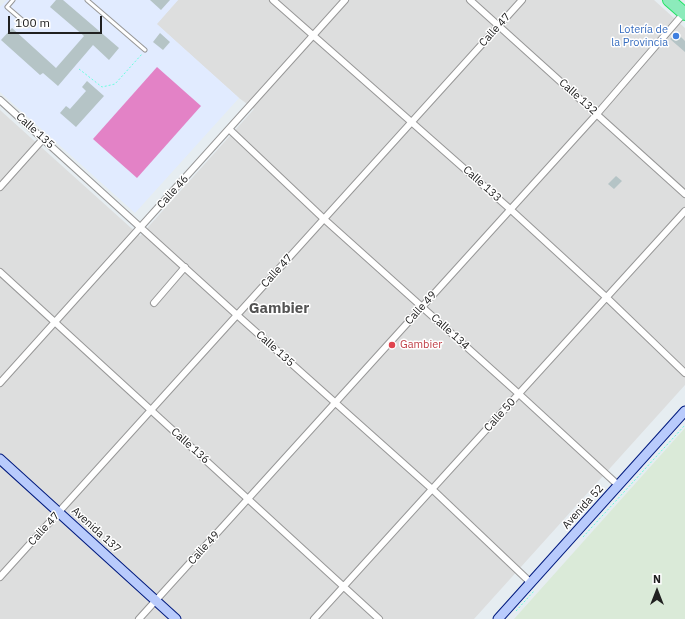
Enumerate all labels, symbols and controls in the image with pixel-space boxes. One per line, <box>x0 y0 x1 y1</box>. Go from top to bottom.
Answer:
scale bar <box>10 8 104 34</box>
street label: Calle 47 <box>477 11 513 49</box>
text: 100 m <box>15 15 50 30</box>
place label: Lotería de la Provincia <box>611 23 668 49</box>
marker: Lotería de la Provincia <box>671 31 681 41</box>
street label: Calle 132 <box>556 76 600 118</box>
street label: Calle 135 <box>13 110 57 152</box>
street label: Calle 133 <box>460 163 504 205</box>
street label: Calle 46 <box>155 173 191 211</box>
street label: Calle 47 <box>259 252 295 290</box>
street label: Calle 49 <box>403 289 439 327</box>
district label: Gambier <box>249 300 309 318</box>
street label: Calle 134 <box>428 311 472 353</box>
street label: Calle 135 <box>253 328 297 370</box>
place label: Gambier <box>400 338 442 352</box>
marker: Gambier <box>387 340 397 350</box>
street label: Calle 50 <box>482 396 518 434</box>
street label: Calle 136 <box>168 425 212 467</box>
street label: Avenida 52 <box>560 482 606 532</box>
street label: Avenida 137 <box>69 504 123 556</box>
street label: Calle 47 <box>26 510 62 548</box>
street label: Calle 49 <box>186 529 222 567</box>
north arrow <box>637 571 677 611</box>
text: N <box>653 572 661 586</box>

